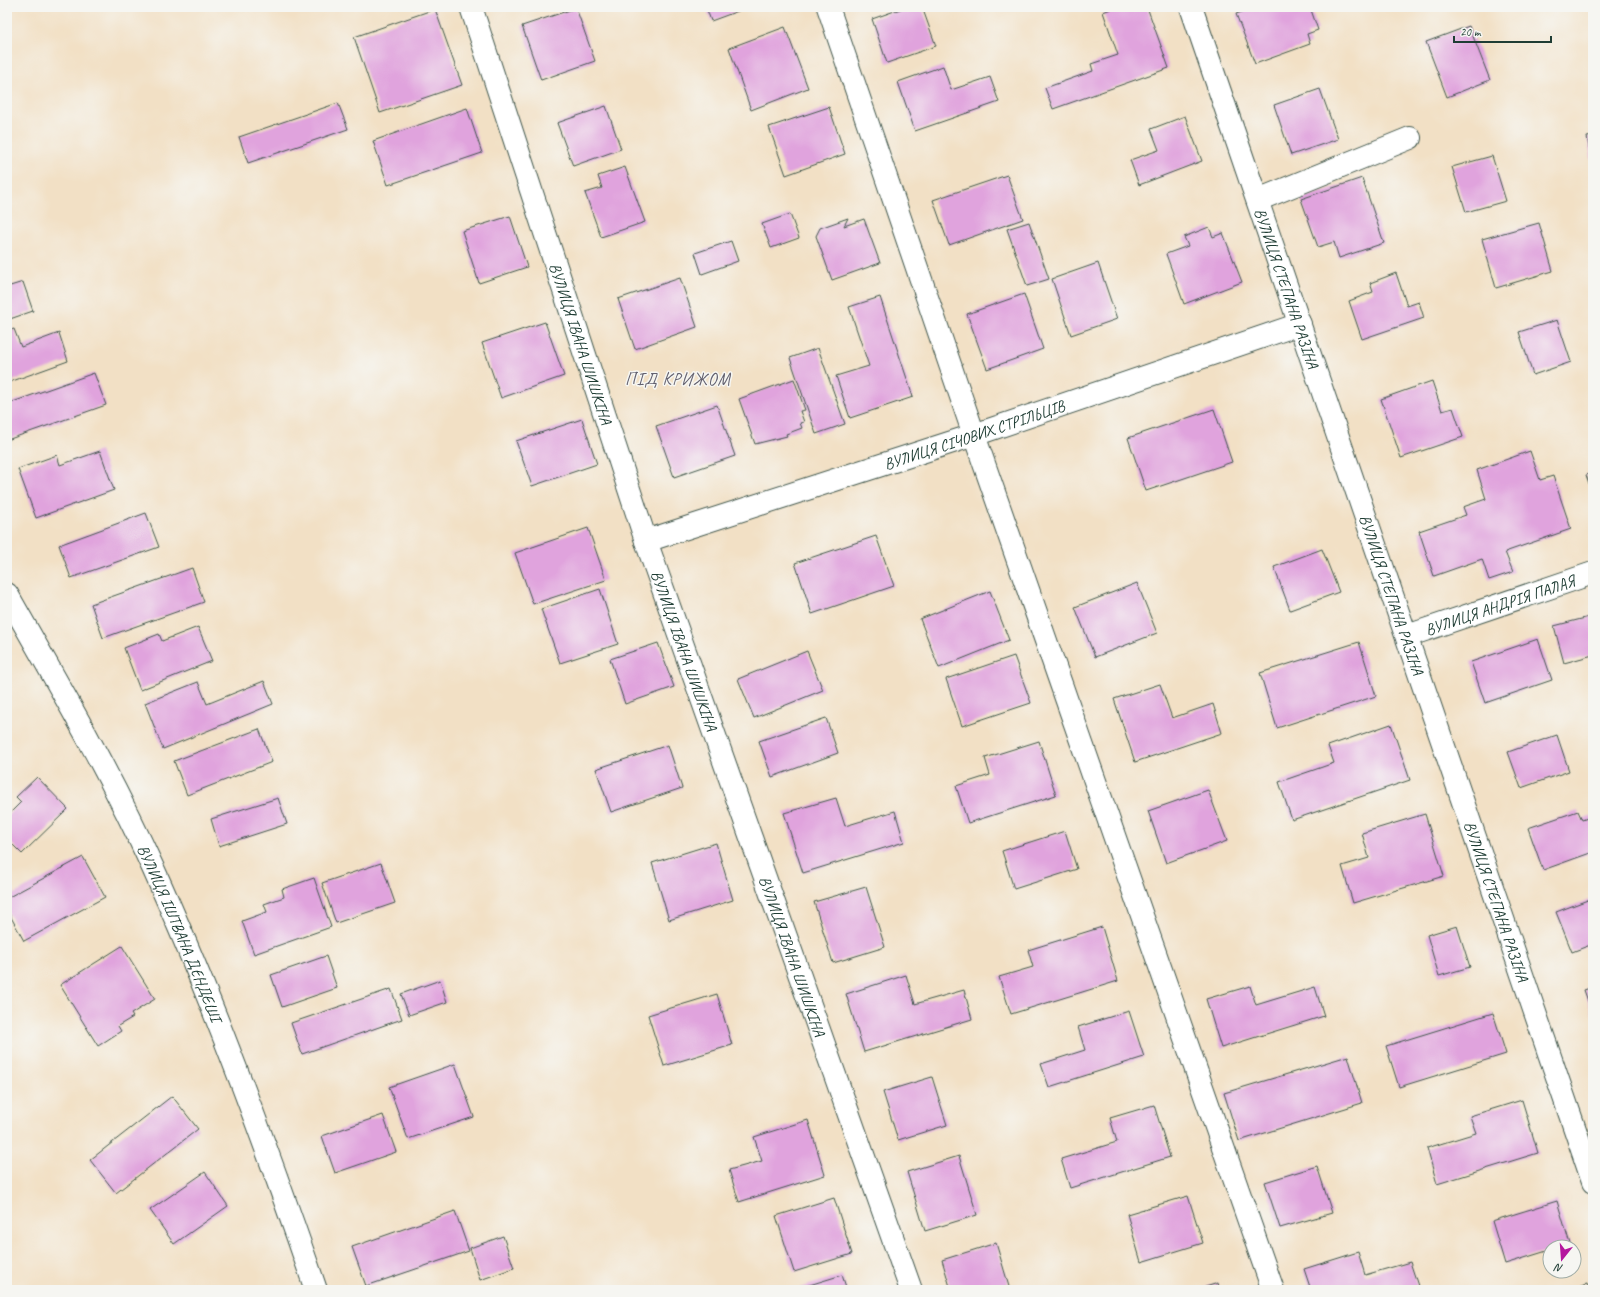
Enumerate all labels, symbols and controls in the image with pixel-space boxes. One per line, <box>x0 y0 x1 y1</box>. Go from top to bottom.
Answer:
scale bar <box>1454 18 1551 44</box>
text: 20 m <box>1460 24 1482 40</box>
street label: ВУЛИЦЯ СТЕПАНА РАЗІНА <box>1250 206 1323 372</box>
street label: ВУЛИЦЯ ІВАНА ШИШКІНА <box>545 261 616 428</box>
district label: ПІД КРИЖОМ <box>625 369 731 390</box>
street label: ВУЛИЦЯ СІЧОВИХ СТРІЛЬЦІВ <box>882 395 1069 474</box>
street label: ВУЛИЦЯ СТЕПАНА РАЗІНА <box>1354 512 1428 678</box>
street label: ВУЛИЦЯ ІВАНА ШИШКІНА <box>646 568 722 734</box>
street label: ВУЛИЦЯ АНДРІЯ ПАЛАЯ <box>1423 570 1580 640</box>
street label: ВУЛИЦЯ СТЕПАНА РАЗІНА <box>1459 819 1533 985</box>
street label: ВУЛИЦЯ ІШТВАНА ДЕНДЕШІ <box>133 842 227 1028</box>
street label: ВУЛИЦЯ ІВАНА ШИШКІНА <box>754 873 830 1040</box>
north arrow <box>1542 1239 1582 1279</box>
text: N <box>1552 1260 1564 1276</box>

